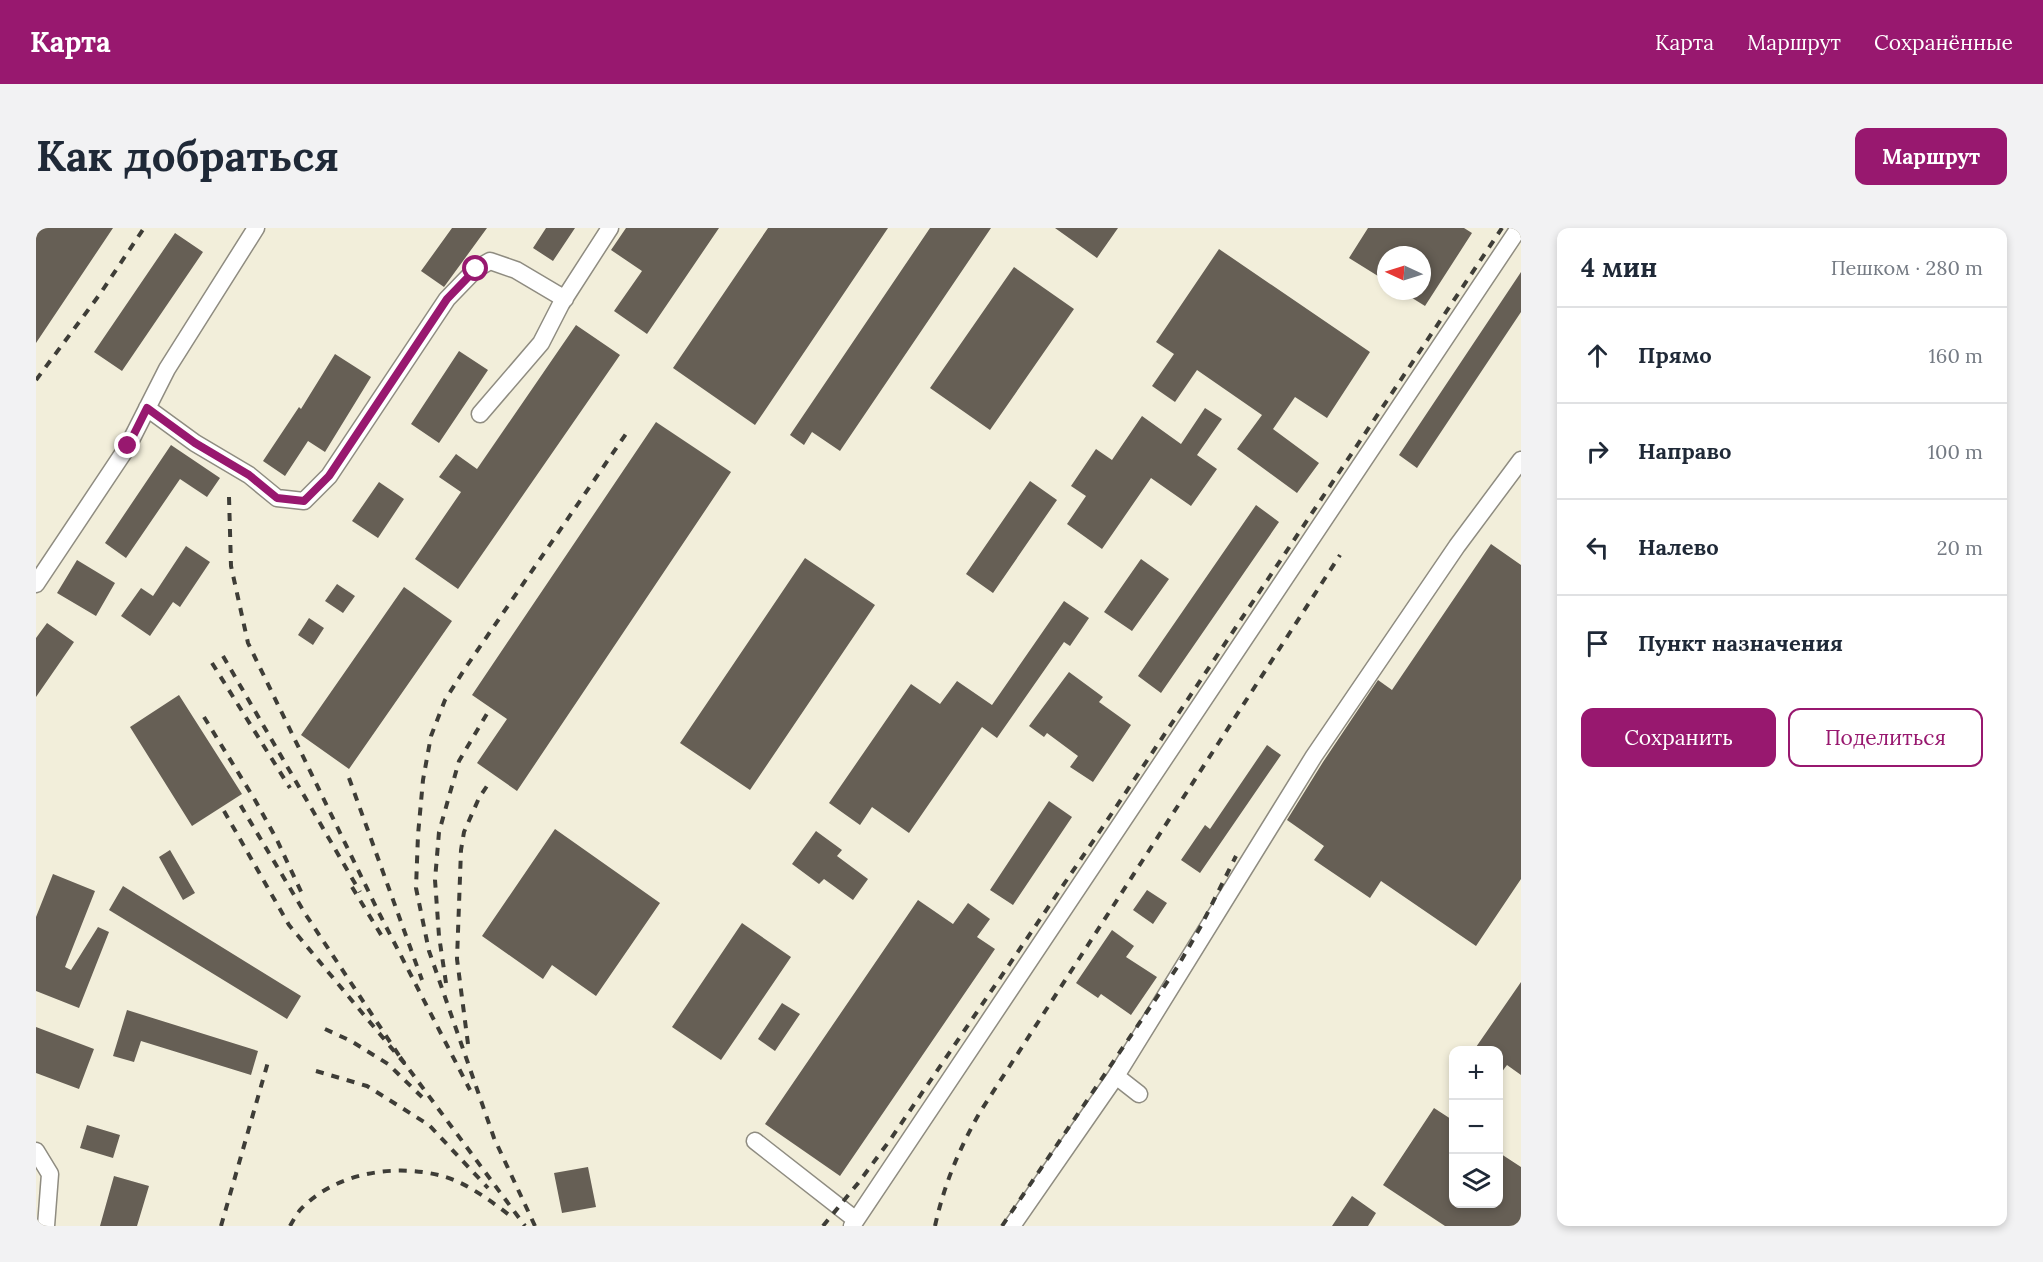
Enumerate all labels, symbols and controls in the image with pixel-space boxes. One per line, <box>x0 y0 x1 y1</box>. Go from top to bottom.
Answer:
text: Карта <box>30 24 111 60</box>
text: Карта <box>1655 29 1714 56</box>
text: Маршрут <box>1747 29 1841 56</box>
text: Сохранённые <box>1874 29 2013 56</box>
button: Маршрут <box>1855 128 2007 185</box>
text: Как добраться <box>36 129 339 183</box>
north arrow <box>1377 246 1431 300</box>
text: 4 мин <box>1581 251 1657 284</box>
route start <box>462 255 488 281</box>
text: Пешком · 280 m <box>1831 255 1983 280</box>
icon: ahead <box>1581 339 1614 372</box>
text: Прямо <box>1638 341 1712 369</box>
text: 160 m <box>1929 343 1983 368</box>
route end <box>114 432 140 458</box>
icon: right <box>1581 435 1614 468</box>
text: Направо <box>1638 437 1732 465</box>
text: 100 m <box>1928 439 1983 464</box>
icon: left <box>1581 531 1614 564</box>
text: Налево <box>1638 533 1719 561</box>
text: 20 m <box>1937 535 1983 560</box>
icon: arrive <box>1581 627 1614 660</box>
text: Пункт назначения <box>1638 629 1843 657</box>
button: Сохранить <box>1581 708 1776 767</box>
button: Поделиться <box>1788 708 1983 767</box>
map controls <box>1449 1046 1503 1208</box>
button: + <box>1449 1046 1503 1100</box>
button: − <box>1449 1100 1503 1154</box>
button: layers <box>1449 1154 1503 1208</box>

